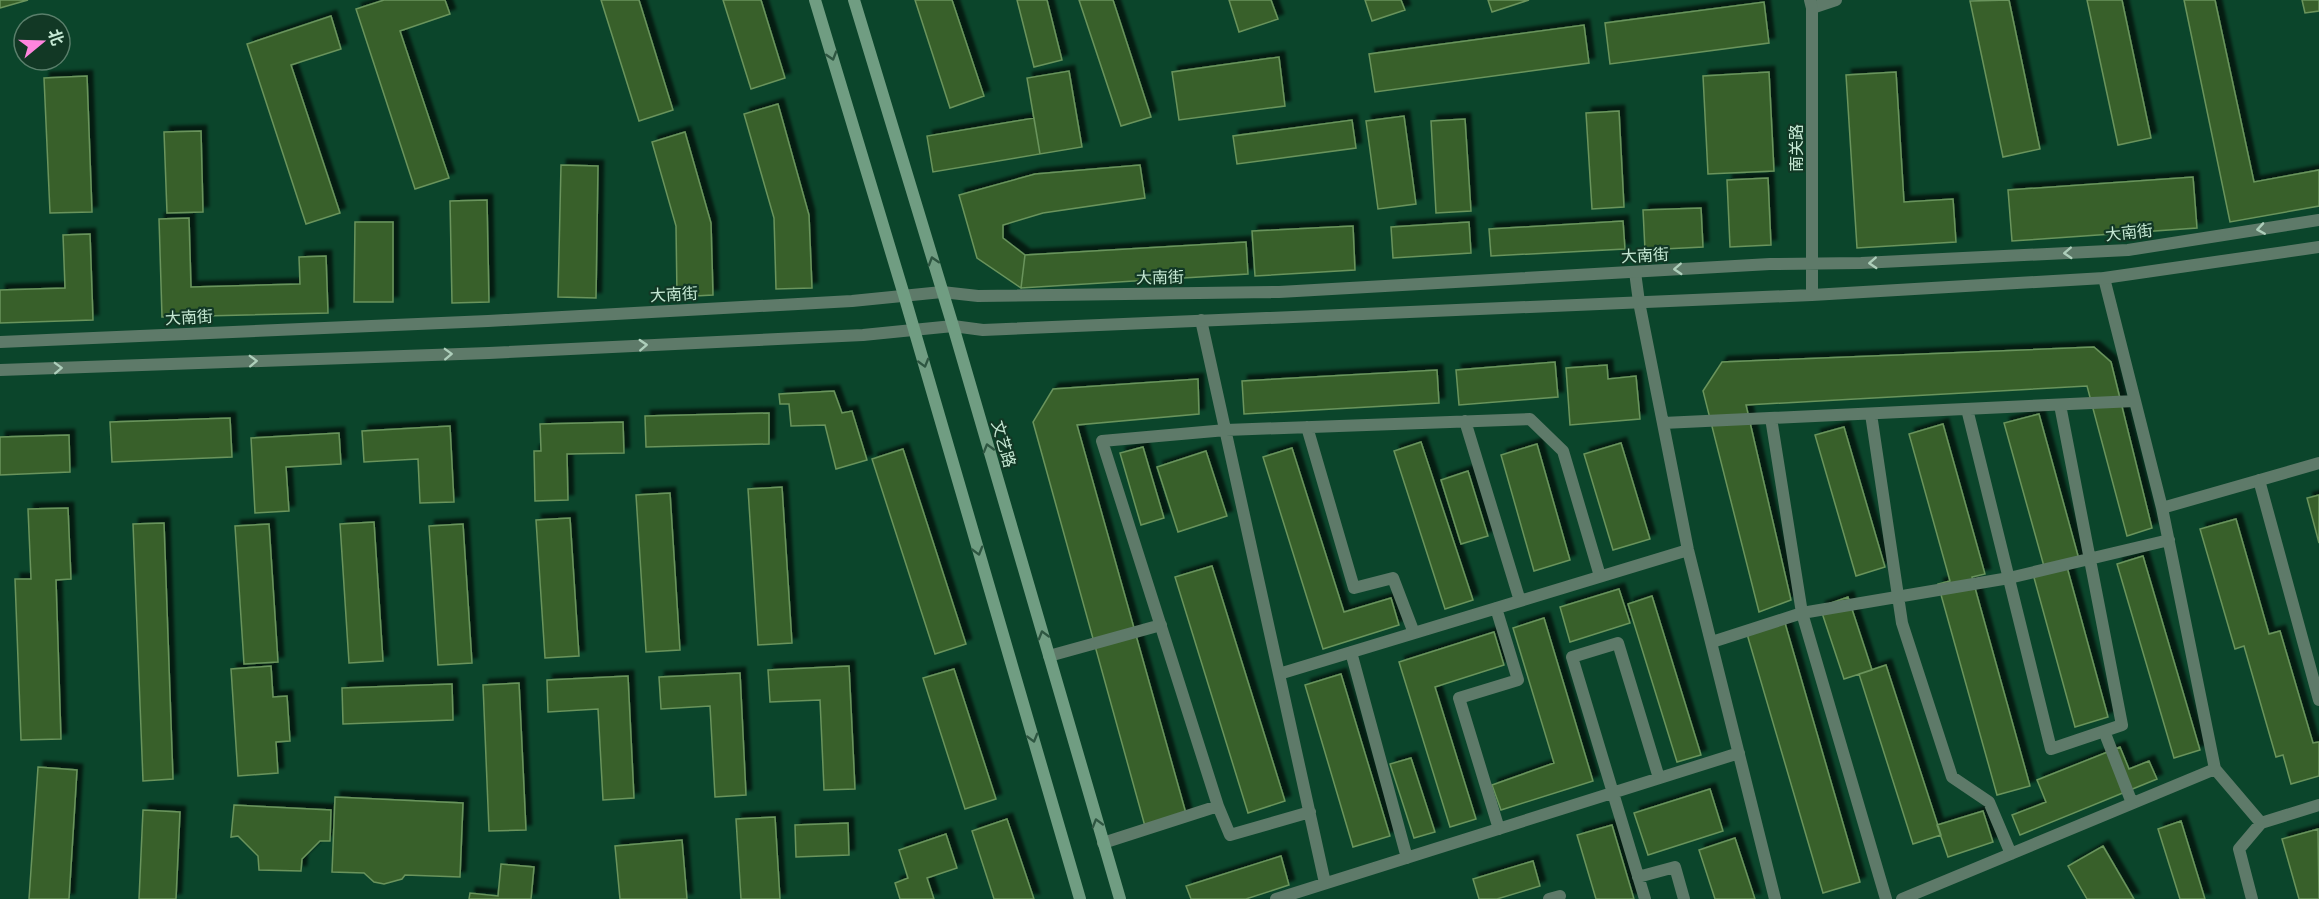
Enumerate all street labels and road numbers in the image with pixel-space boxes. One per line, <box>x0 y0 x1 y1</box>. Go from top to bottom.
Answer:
street label: 南关路 <box>1786 124 1806 172</box>
street label: 大南街 <box>2104 220 2154 244</box>
street label: 大南街 <box>1621 244 1669 266</box>
street label: 大南街 <box>1136 267 1184 287</box>
street label: 大南街 <box>650 283 698 305</box>
street label: 大南街 <box>165 306 213 328</box>
street label: 文艺路 <box>988 418 1020 470</box>

